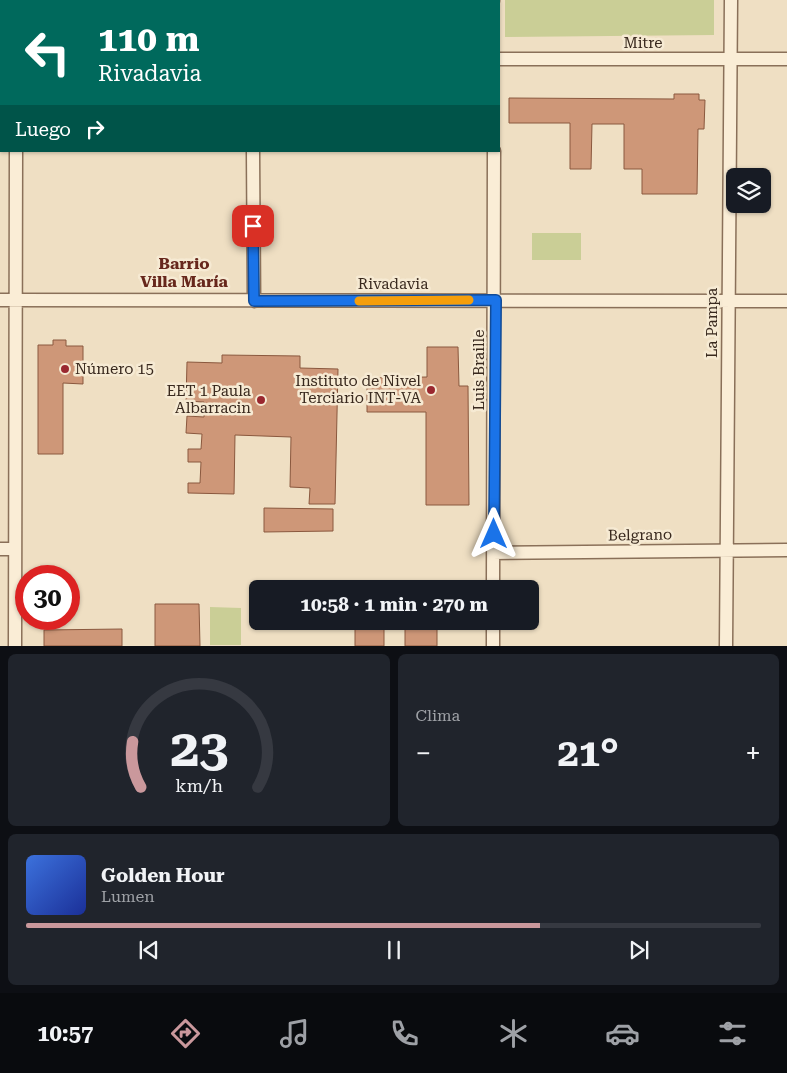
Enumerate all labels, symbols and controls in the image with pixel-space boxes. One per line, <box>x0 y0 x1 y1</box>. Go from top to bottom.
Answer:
text: 110 m <box>98 19 199 60</box>
icon: left <box>15 20 80 85</box>
street label: Mitre <box>624 34 662 52</box>
text: Rivadavia <box>98 61 201 86</box>
icon: right <box>81 115 109 143</box>
text: Luego <box>15 118 71 141</box>
map controls <box>726 168 771 213</box>
button: layers <box>726 168 771 213</box>
pin <box>232 205 274 247</box>
icon: arrive <box>239 212 267 240</box>
district label: Barrio Villa María <box>140 254 228 291</box>
street label: Rivadavia <box>358 275 428 293</box>
street label: La Pampa <box>703 288 721 358</box>
street label: Luis Braille <box>470 330 488 410</box>
place label: Número 15 <box>75 360 154 378</box>
marker: Número 15 <box>59 363 71 375</box>
place label: Instituto de Nivel Terciario INT-VA <box>295 372 422 407</box>
place label: EET 1 Paula Albarracin <box>166 382 251 417</box>
marker: Instituto de Nivel Terciario INT-VA <box>425 384 437 396</box>
marker: EET 1 Paula Albarracin <box>255 394 267 406</box>
position arrow <box>467 507 519 559</box>
street label: Belgrano <box>608 525 672 545</box>
speed limit sign: 30 <box>15 565 80 630</box>
text: 10:58 · 1 min · 270 m <box>300 593 488 616</box>
text: Clima <box>416 706 460 725</box>
text: 23 <box>170 718 228 779</box>
text: 21° <box>558 731 619 775</box>
text: − <box>416 737 431 770</box>
text: + <box>745 737 761 770</box>
text: km/h <box>175 775 223 796</box>
text: Golden Hour <box>101 864 225 887</box>
text: Lumen <box>101 887 155 906</box>
icon: previous <box>135 936 163 964</box>
icon: pause <box>380 936 408 964</box>
icon: next <box>625 936 653 964</box>
icon: directions <box>168 1016 203 1051</box>
icon: music <box>277 1016 312 1051</box>
icon: phone <box>387 1016 422 1051</box>
icon: climate <box>496 1016 531 1051</box>
icon: car <box>605 1016 640 1051</box>
icon: filters <box>715 1016 750 1051</box>
text: 10:57 <box>37 1021 93 1046</box>

